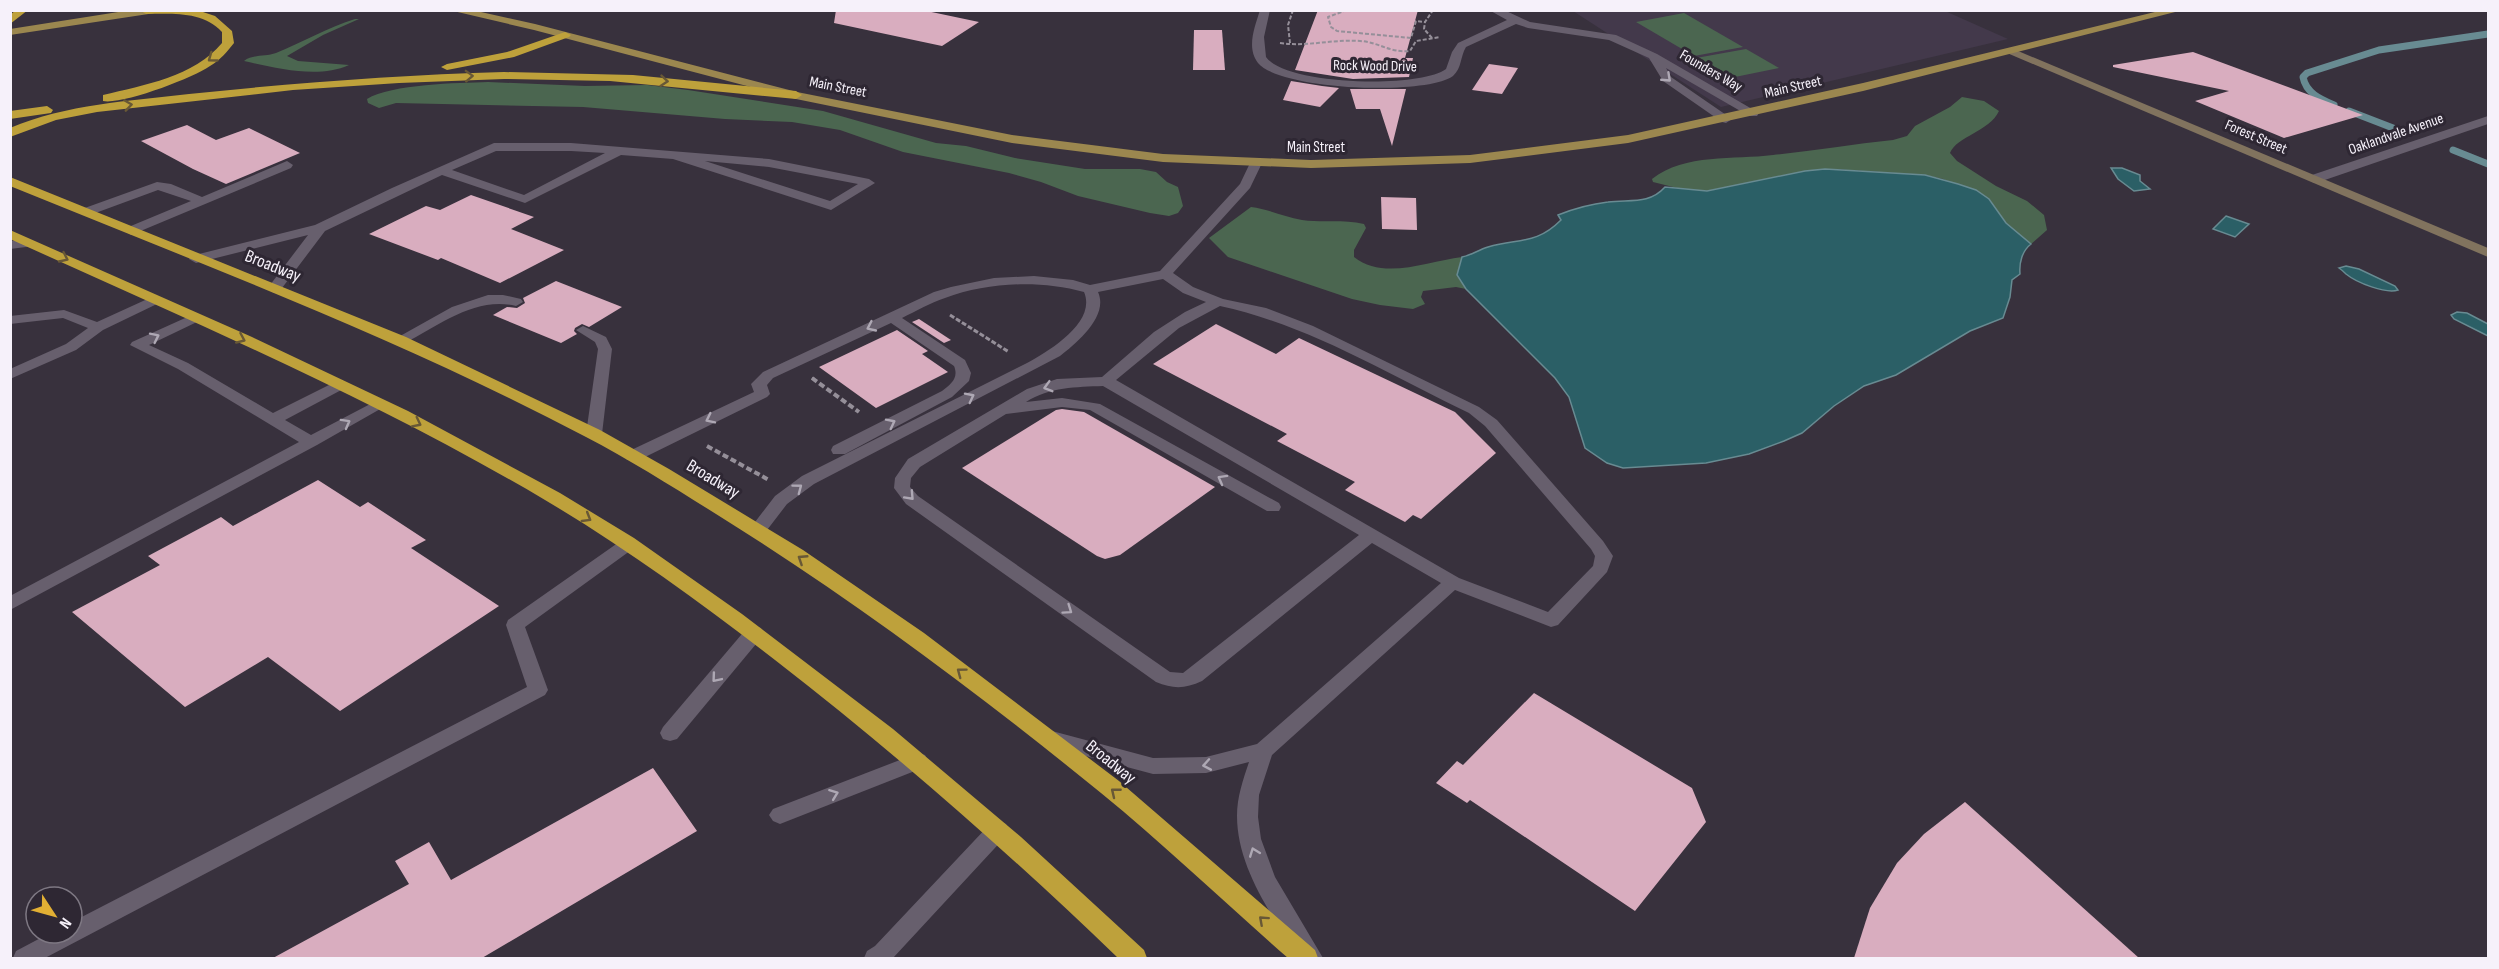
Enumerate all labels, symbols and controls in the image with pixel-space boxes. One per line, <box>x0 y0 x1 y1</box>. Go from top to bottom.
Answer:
street label: Founders Way <box>1676 45 1746 97</box>
one-way arrow <box>208 51 219 62</box>
street label: Rock Wood Drive <box>1333 56 1417 76</box>
one-way arrow <box>464 70 473 82</box>
one-way arrow <box>1661 71 1671 82</box>
street label: Main Street <box>1763 71 1824 103</box>
street label: Main Street <box>808 72 869 102</box>
one-way arrow <box>659 74 668 87</box>
one-way arrow <box>124 100 133 112</box>
street label: Oaklandvale Avenue <box>2346 109 2446 159</box>
street label: Forest Street <box>2222 115 2290 159</box>
street label: Main Street <box>1287 138 1345 157</box>
street label: Broadway <box>242 245 304 287</box>
one-way arrow <box>57 251 68 263</box>
one-way arrow <box>866 319 877 331</box>
one-way arrow <box>148 332 159 344</box>
one-way arrow <box>235 332 246 344</box>
one-way arrow <box>1043 380 1054 392</box>
one-way arrow <box>964 393 974 404</box>
one-way arrow <box>705 411 716 423</box>
one-way arrow <box>411 416 422 427</box>
one-way arrow <box>340 419 350 430</box>
one-way arrow <box>885 419 895 430</box>
street label: Broadway <box>683 455 743 503</box>
one-way arrow <box>1218 474 1228 486</box>
one-way arrow <box>791 484 802 495</box>
one-way arrow <box>903 490 914 500</box>
one-way arrow <box>581 511 591 523</box>
one-way arrow <box>798 556 809 567</box>
one-way arrow <box>1061 603 1072 614</box>
one-way arrow <box>957 669 968 680</box>
one-way arrow <box>713 671 724 682</box>
street label: Broadway <box>1082 735 1140 789</box>
one-way arrow <box>1202 758 1211 770</box>
one-way arrow <box>1111 788 1122 799</box>
one-way arrow <box>828 789 839 801</box>
one-way arrow <box>1249 847 1261 858</box>
north arrow <box>24 885 84 945</box>
text: N <box>55 914 75 932</box>
one-way arrow <box>1259 916 1269 927</box>

